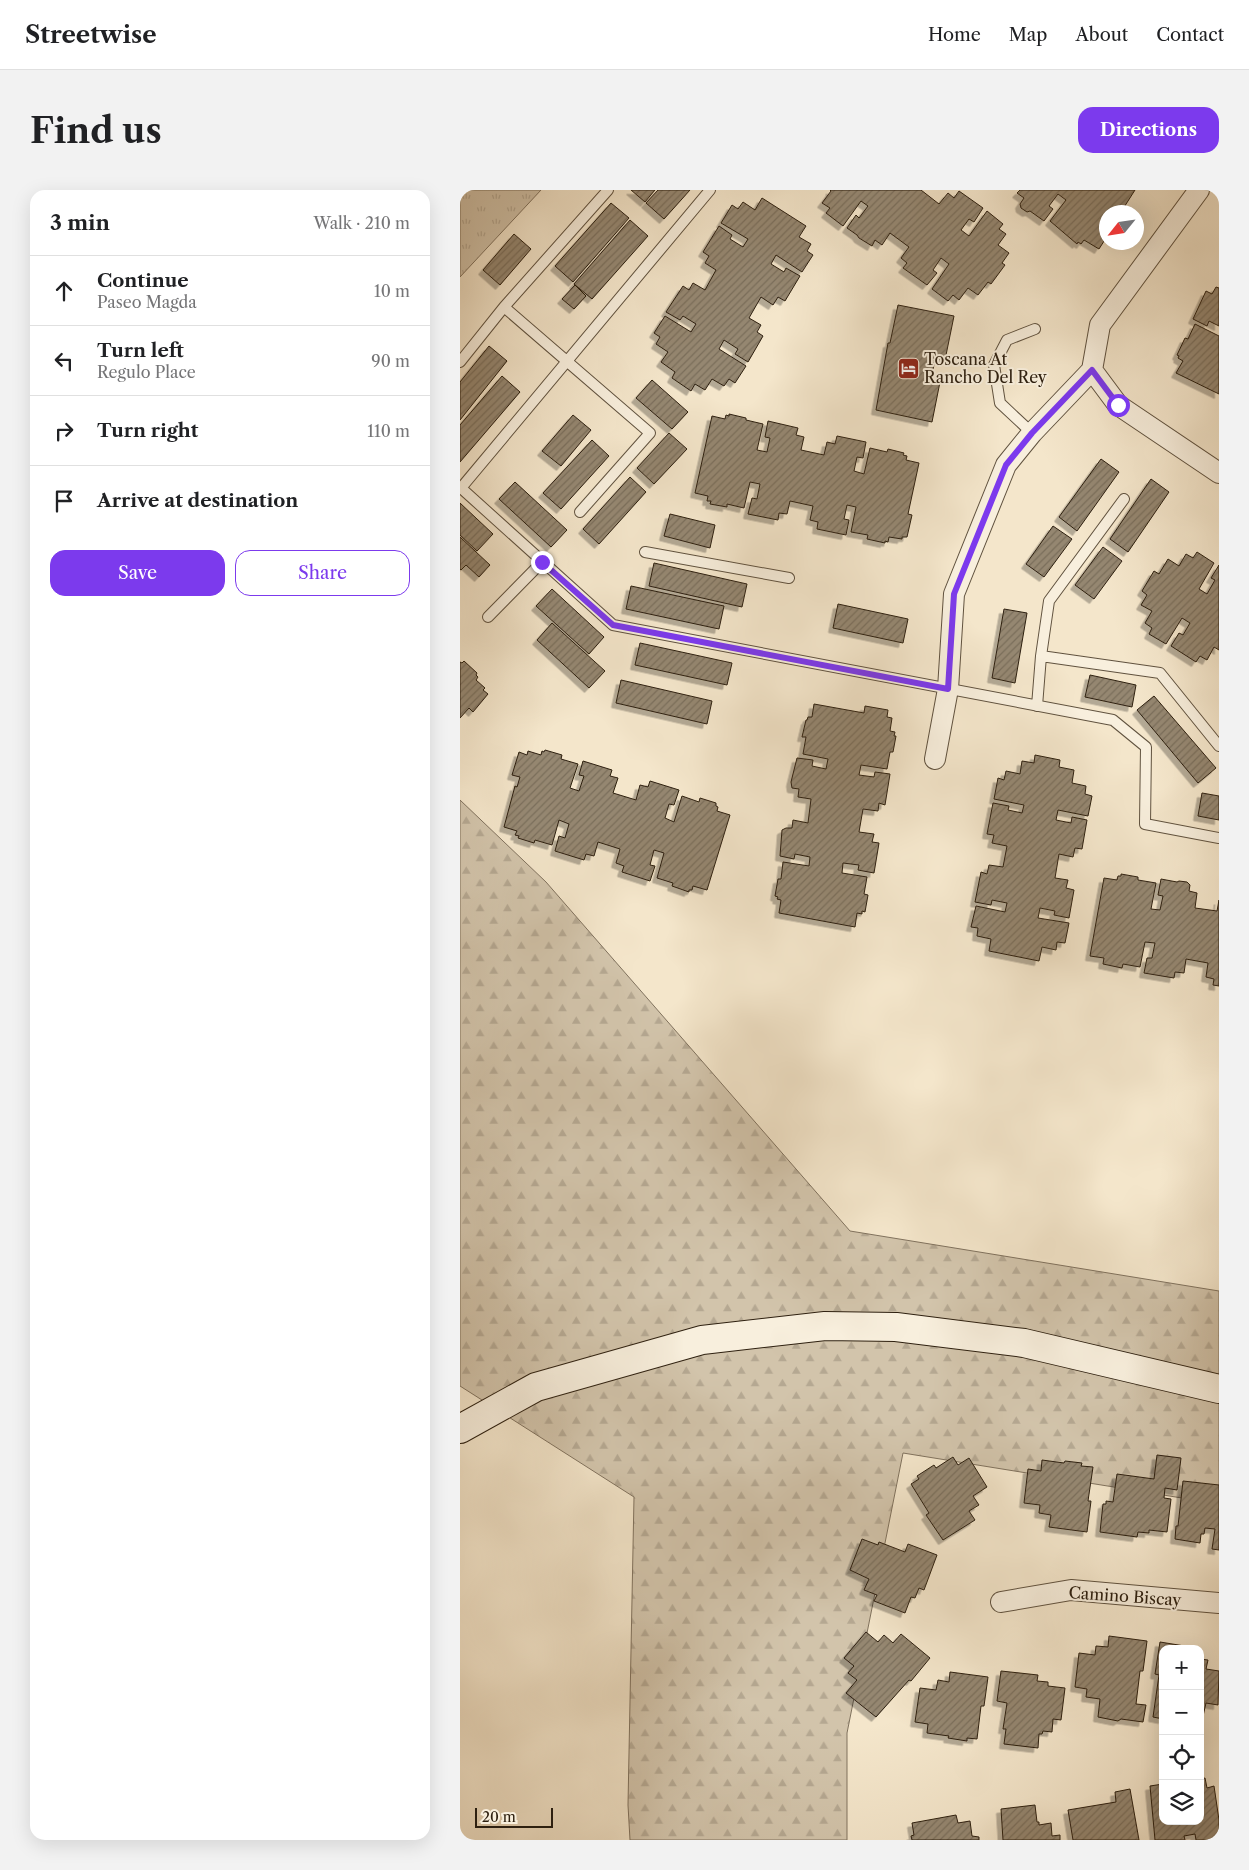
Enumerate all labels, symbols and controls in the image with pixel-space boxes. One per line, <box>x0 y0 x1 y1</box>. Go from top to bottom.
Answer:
text: Streetwise <box>25 20 157 49</box>
text: Home <box>928 24 981 46</box>
text: Map <box>1009 24 1047 46</box>
text: About <box>1075 24 1128 46</box>
text: Contact <box>1156 24 1224 46</box>
button: Directions <box>1078 107 1219 153</box>
text: Find us <box>30 109 162 152</box>
north arrow <box>1099 205 1144 250</box>
text: 3 min <box>50 210 110 235</box>
text: Walk · 210 m <box>314 213 410 233</box>
text: Continue <box>97 269 189 292</box>
icon: ahead <box>50 277 78 305</box>
text: 10 m <box>374 281 410 301</box>
text: Paseo Magda <box>97 292 197 312</box>
text: Turn left <box>97 339 184 362</box>
icon: left <box>50 347 78 375</box>
place label: Toscana At Rancho Del Rey <box>924 349 1048 387</box>
text: 90 m <box>371 351 410 371</box>
hotel icon: Toscana At Rancho Del Rey <box>896 356 920 380</box>
text: Regulo Place <box>97 362 196 382</box>
route start <box>1107 394 1130 417</box>
icon: right <box>50 417 78 445</box>
text: Turn right <box>97 419 198 442</box>
text: 110 m <box>367 421 410 441</box>
icon: arrive <box>50 487 78 515</box>
text: Arrive at destination <box>97 489 298 512</box>
button: Save <box>50 550 225 596</box>
button: Share <box>235 550 410 596</box>
route end <box>531 551 554 574</box>
street label: Camino Biscay <box>1068 1582 1183 1610</box>
map controls <box>1159 1645 1204 1825</box>
button: + <box>1159 1645 1204 1690</box>
button: − <box>1159 1690 1204 1735</box>
button: locate <box>1159 1735 1204 1780</box>
button: layers <box>1159 1780 1204 1825</box>
scale bar <box>475 1805 552 1828</box>
text: 20 m <box>482 1808 516 1826</box>

